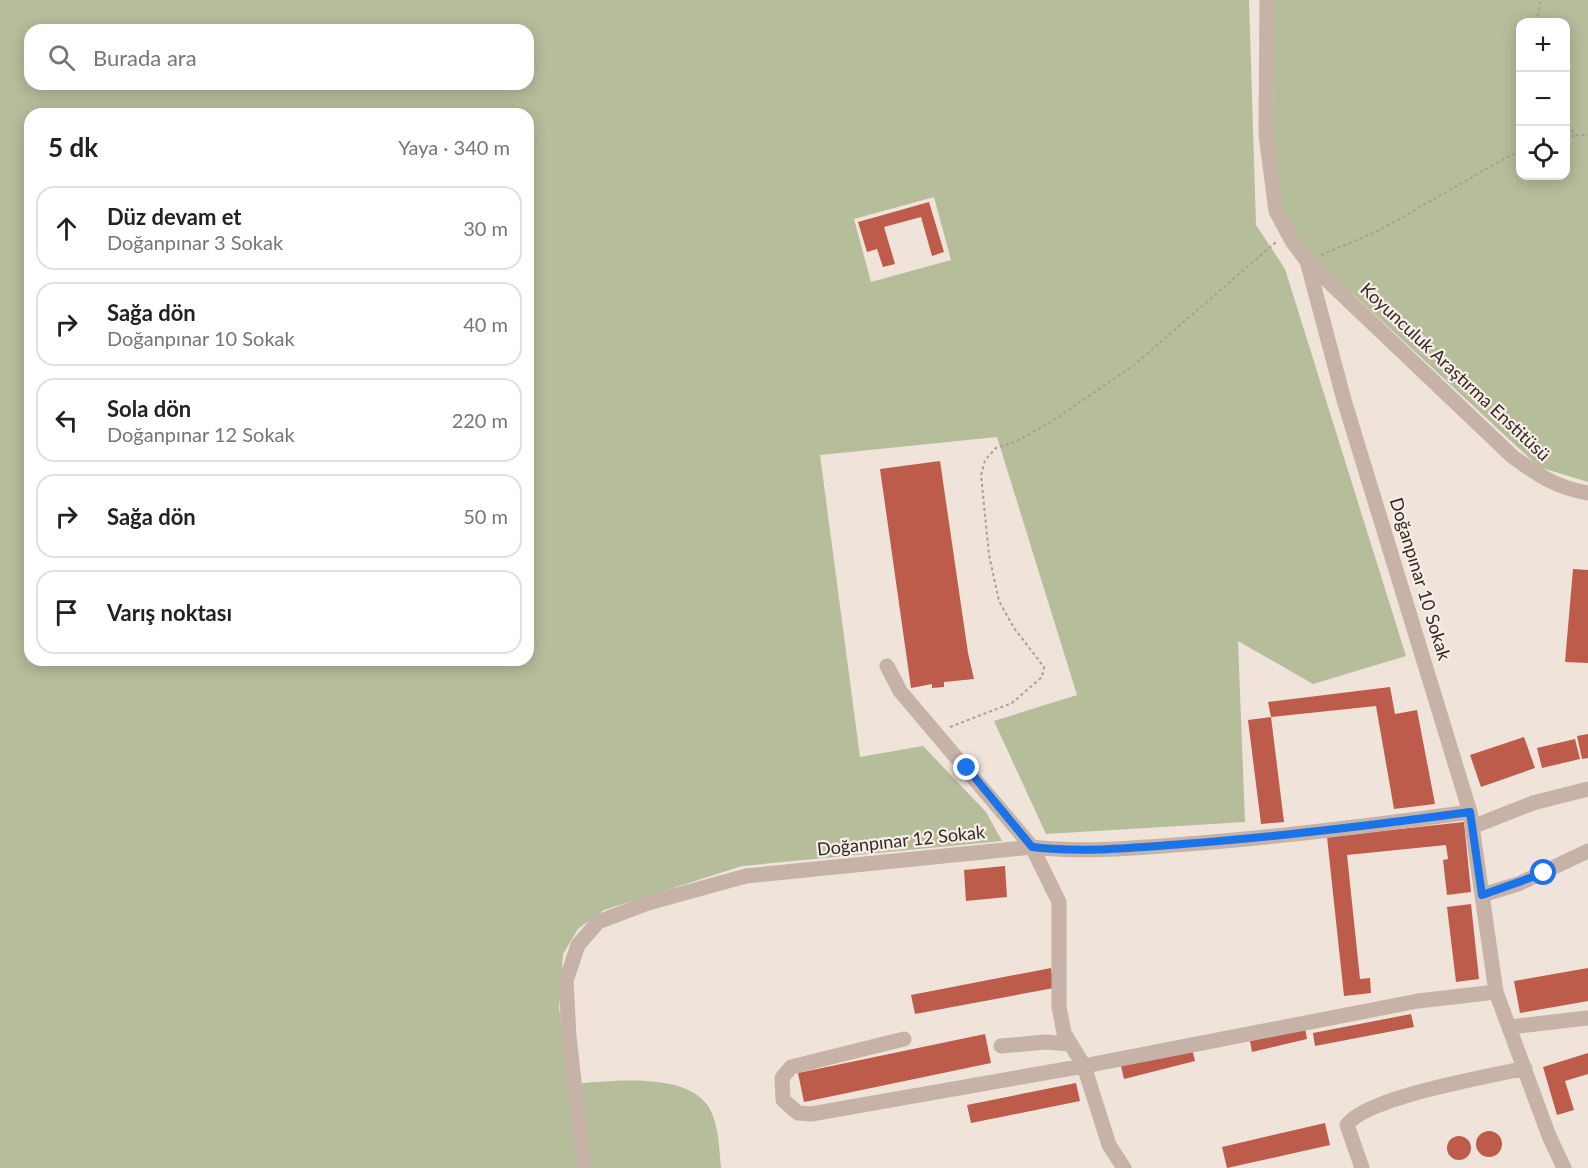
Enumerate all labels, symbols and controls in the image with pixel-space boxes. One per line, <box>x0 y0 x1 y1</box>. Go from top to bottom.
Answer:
map controls <box>1516 18 1570 180</box>
button: + <box>1516 18 1570 72</box>
search box <box>24 24 534 90</box>
icon: search <box>45 41 78 74</box>
text: Burada ara <box>93 44 197 71</box>
button: − <box>1516 72 1570 126</box>
button: locate <box>1516 126 1570 180</box>
text: 5 dk <box>48 131 98 163</box>
text: Yaya · 340 m <box>398 135 510 159</box>
text: Düz devam et <box>107 203 242 230</box>
icon: ahead <box>50 212 83 245</box>
text: 30 m <box>463 216 508 240</box>
text: Doğanpınar 3 Sokak <box>107 230 283 254</box>
street label: Koyunculuk Araştırma Enstitüsü <box>1356 278 1555 465</box>
text: Sağa dön <box>107 299 196 326</box>
icon: right <box>50 308 83 341</box>
text: 40 m <box>463 312 508 336</box>
text: Doğanpınar 10 Sokak <box>107 326 295 350</box>
text: Sola dön <box>107 395 191 422</box>
icon: left <box>50 404 83 437</box>
text: 220 m <box>452 408 508 432</box>
text: Doğanpınar 12 Sokak <box>107 422 295 446</box>
street label: Doğanpınar 10 Sokak <box>1386 495 1456 664</box>
icon: right <box>50 500 83 533</box>
text: Sağa dön <box>107 503 196 530</box>
text: 50 m <box>463 504 508 528</box>
icon: arrive <box>50 596 83 629</box>
text: Varış noktası <box>107 599 232 626</box>
route end <box>953 754 979 780</box>
street label: Doğanpınar 12 Sokak <box>816 820 987 860</box>
route start <box>1530 859 1556 885</box>

